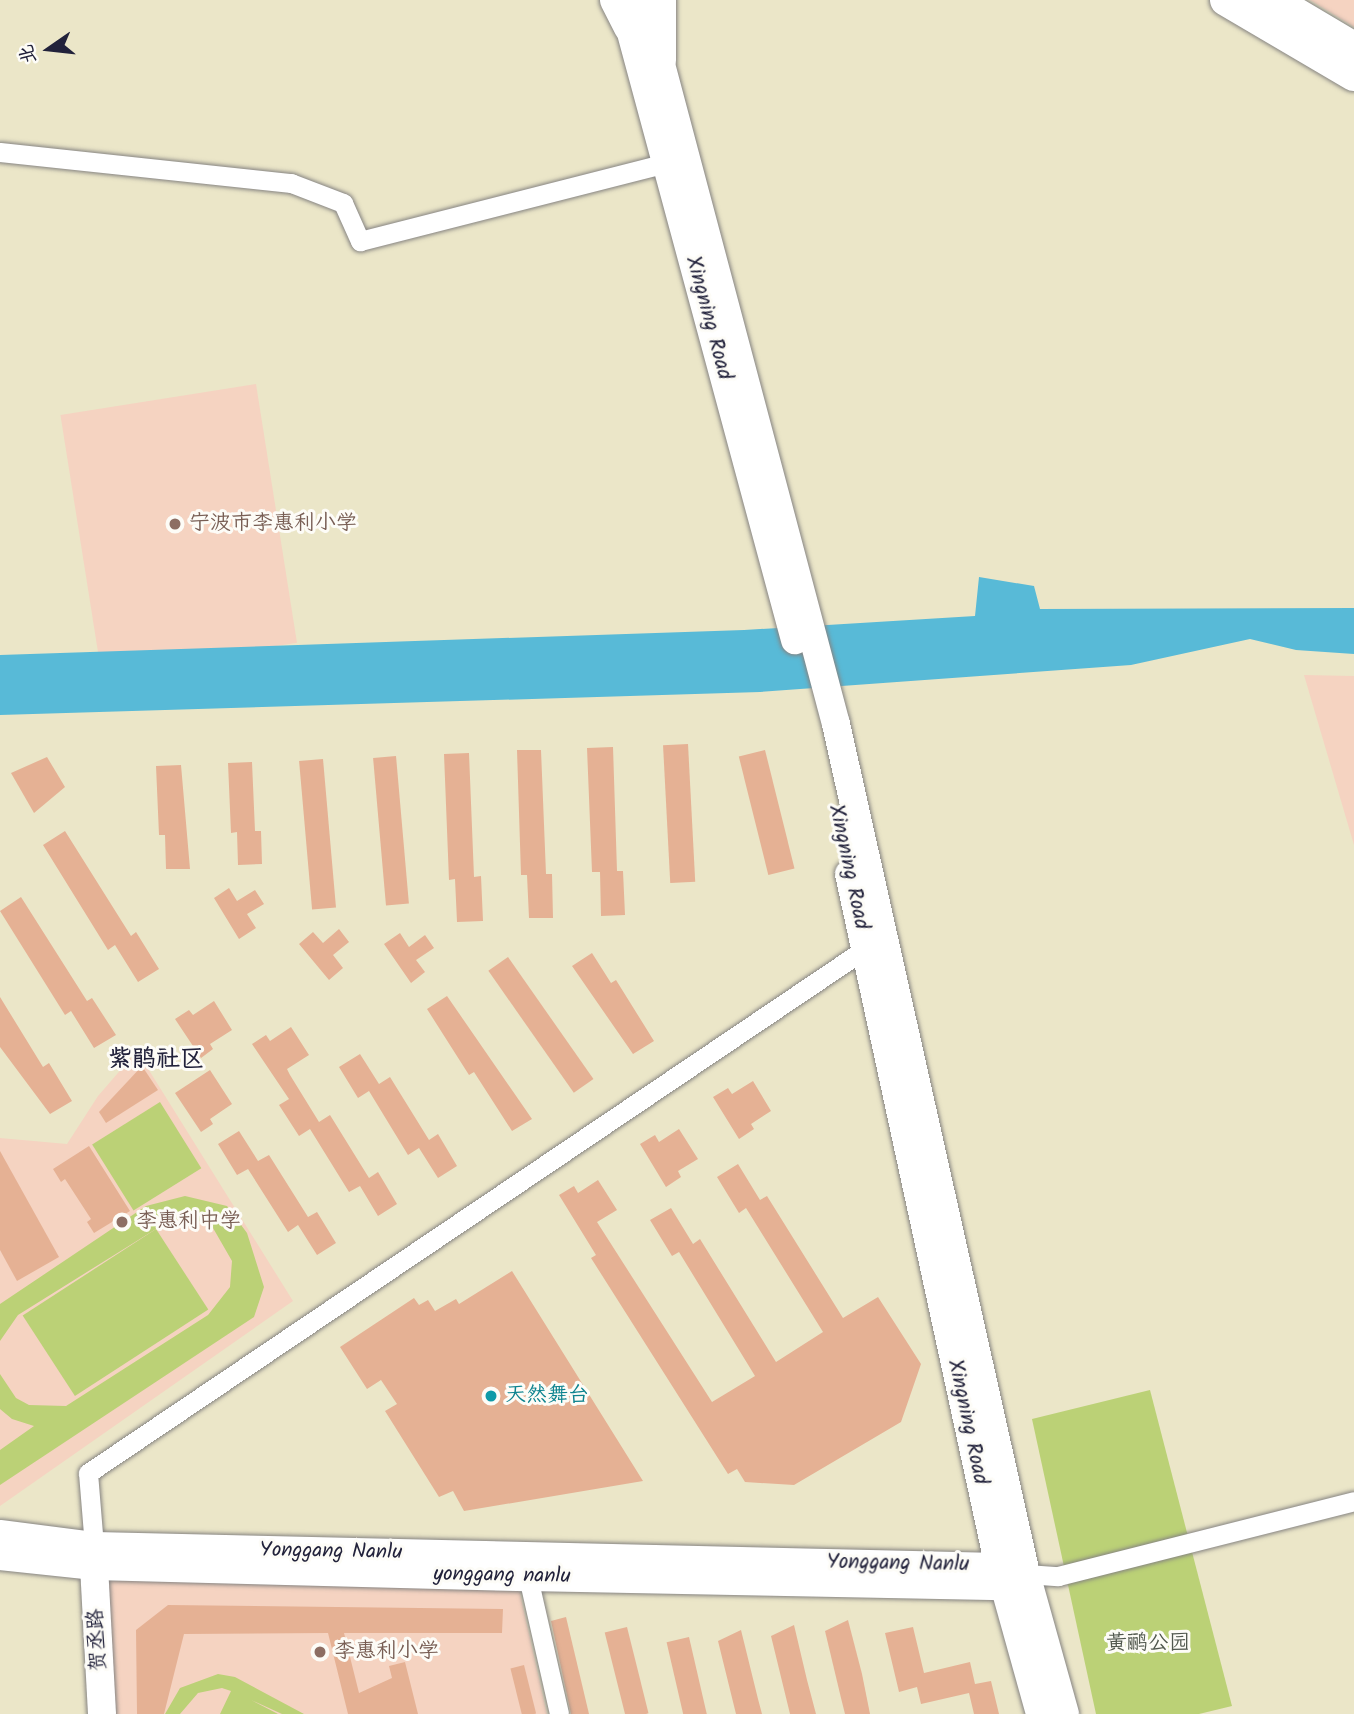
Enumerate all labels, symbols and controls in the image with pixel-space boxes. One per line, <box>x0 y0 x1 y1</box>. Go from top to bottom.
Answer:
north arrow <box>14 14 84 84</box>
text: 北 <box>12 41 45 67</box>
street label: Xingning Road <box>679 253 737 383</box>
place label: 宁波市李惠利小学 <box>189 511 357 537</box>
marker: 宁波市李惠利小学 <box>167 516 183 532</box>
street label: Xingning Road <box>822 802 874 932</box>
district label: 紫鹃社区 <box>108 1046 204 1074</box>
place label: 李惠利中学 <box>136 1209 241 1235</box>
marker: 李惠利中学 <box>114 1214 130 1230</box>
street label: Xingning Road <box>941 1357 993 1487</box>
place label: 天然舞台 <box>505 1383 589 1409</box>
marker: 天然舞台 <box>483 1388 499 1404</box>
street label: Yonggang Nanlu <box>259 1538 403 1566</box>
street label: Yonggang Nanlu <box>826 1550 970 1578</box>
street label: yonggang nanlu <box>433 1562 571 1590</box>
street label: 贺丞路 <box>84 1608 112 1672</box>
park label: 黄鹂公园 <box>1106 1631 1190 1657</box>
place label: 李惠利小学 <box>334 1639 439 1665</box>
marker: 李惠利小学 <box>312 1644 328 1660</box>

